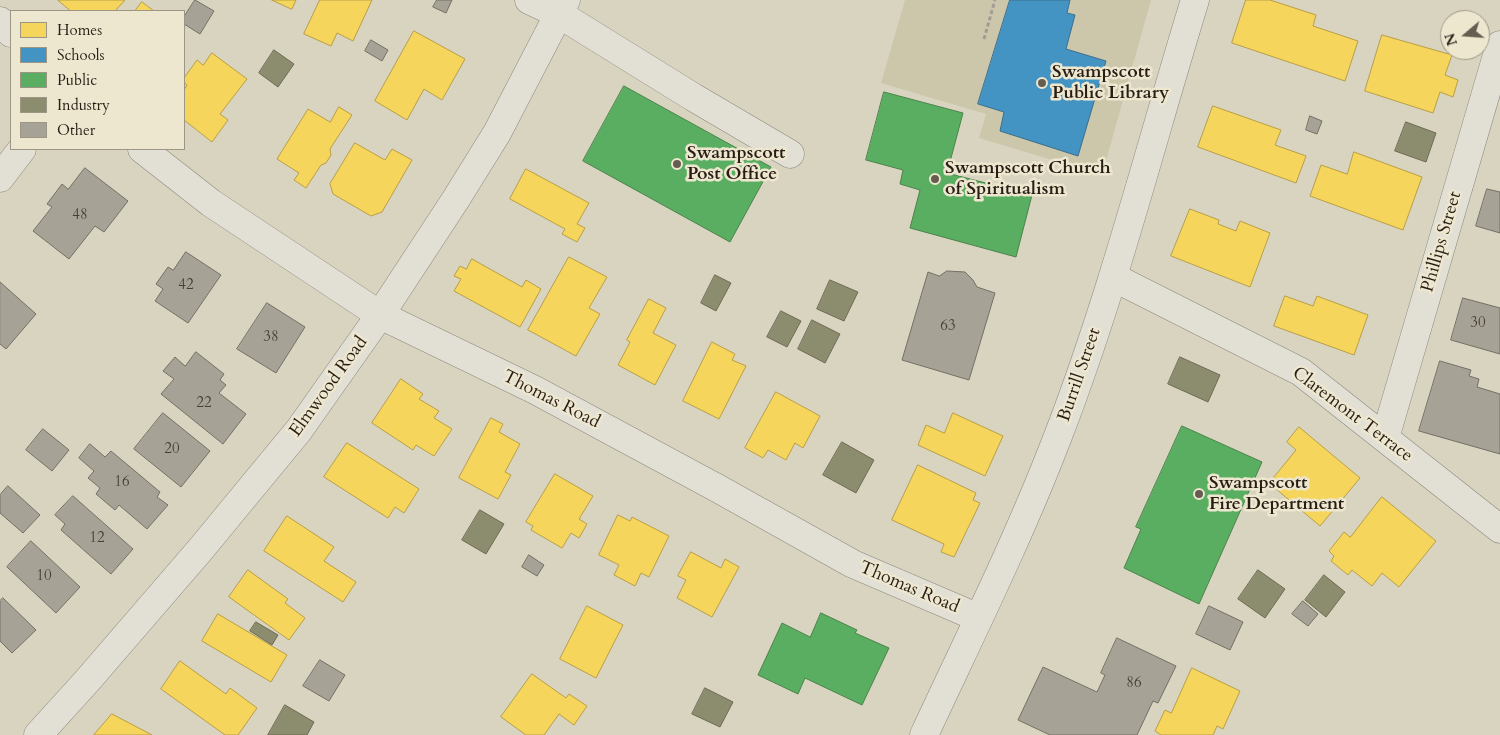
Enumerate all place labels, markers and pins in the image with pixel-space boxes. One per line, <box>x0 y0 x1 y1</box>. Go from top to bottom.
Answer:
place label: Swampscott Public Library <box>1052 62 1169 104</box>
marker: Swampscott Public Library <box>1036 77 1048 89</box>
place label: Swampscott Post Office <box>687 143 785 186</box>
marker: Swampscott Post Office <box>671 158 683 170</box>
place label: Swampscott Church of Spiritualism <box>945 158 1111 200</box>
marker: Swampscott Church of Spiritualism <box>929 173 941 185</box>
place label: Swampscott Fire Department <box>1209 473 1344 516</box>
marker: Swampscott Fire Department <box>1193 488 1205 500</box>

